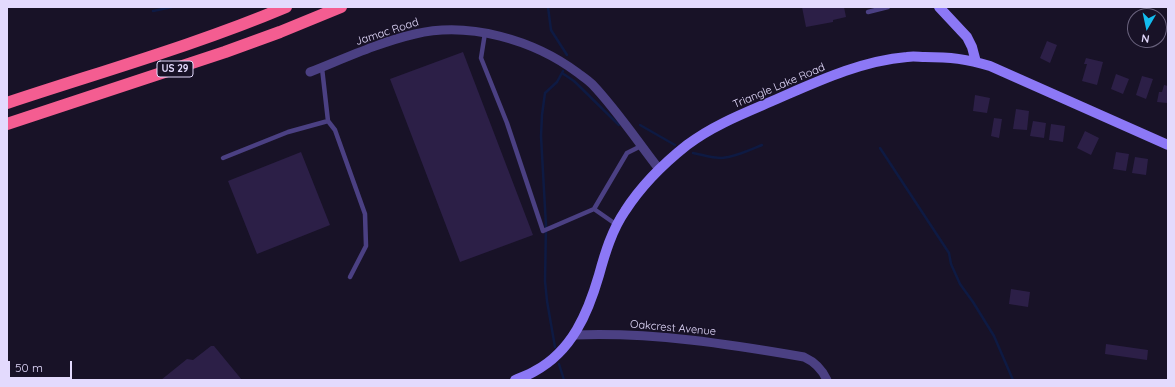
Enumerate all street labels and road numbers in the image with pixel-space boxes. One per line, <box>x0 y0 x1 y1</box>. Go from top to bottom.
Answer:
street label: Jamac Road <box>354 16 420 48</box>
road number: US 29 <box>157 61 193 77</box>
street label: Triangle Lake Road <box>731 61 827 111</box>
street label: Oakcrest Avenue <box>630 318 716 338</box>

